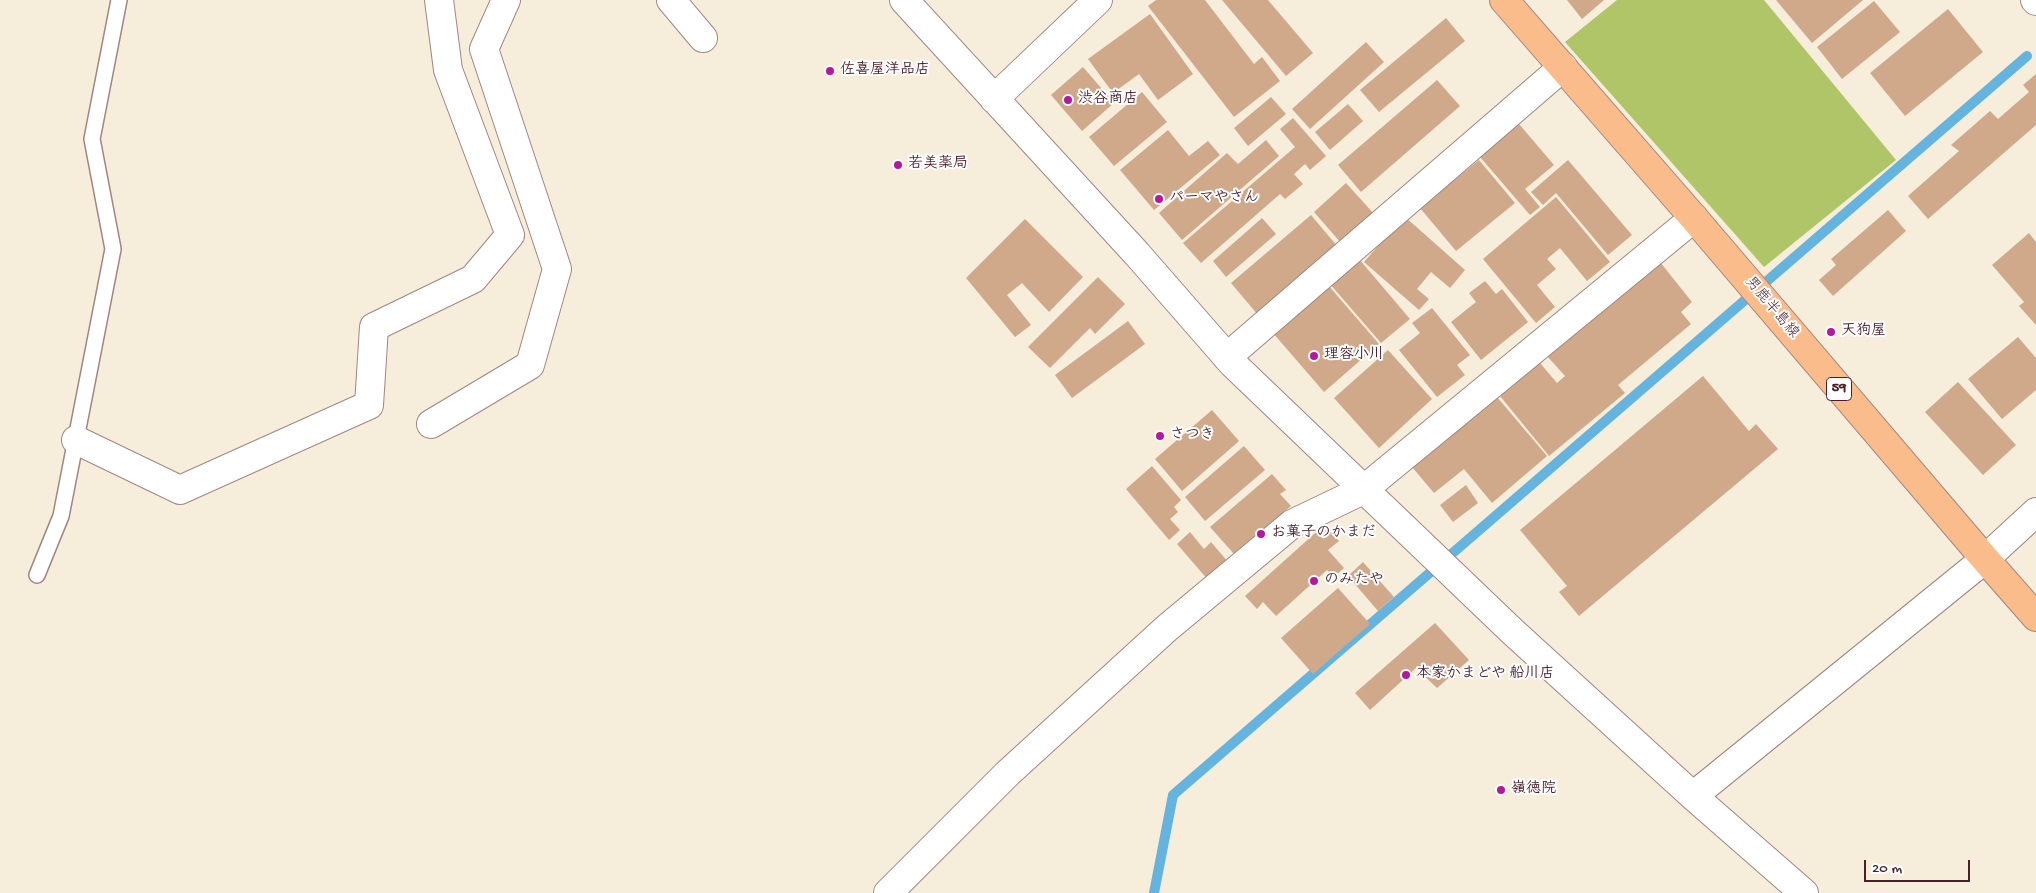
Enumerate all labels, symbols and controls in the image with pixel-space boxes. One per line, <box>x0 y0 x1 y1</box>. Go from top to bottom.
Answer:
place label: 佐喜屋洋品店 <box>840 62 930 80</box>
marker: 佐喜屋洋品店 <box>824 65 836 77</box>
place label: 渋谷商店 <box>1078 91 1138 109</box>
marker: 渋谷商店 <box>1062 94 1074 106</box>
place label: 若美薬局 <box>908 156 968 174</box>
marker: 若美薬局 <box>892 159 904 171</box>
place label: パーマやさん <box>1169 190 1259 208</box>
marker: パーマやさん <box>1153 193 1165 205</box>
street label: 男鹿半島線 <box>1740 273 1802 343</box>
place label: 天狗屋 <box>1841 323 1886 341</box>
marker: 天狗屋 <box>1825 326 1837 338</box>
place label: 理容小川 <box>1324 347 1384 365</box>
marker: 理容小川 <box>1308 350 1320 362</box>
road number: 59 <box>1826 378 1852 400</box>
place label: さつき <box>1170 427 1215 445</box>
marker: さつき <box>1154 430 1166 442</box>
place label: お菓子のかまだ <box>1271 525 1376 543</box>
marker: お菓子のかまだ <box>1255 528 1267 540</box>
place label: のみたや <box>1324 572 1384 590</box>
marker: のみたや <box>1308 575 1320 587</box>
place label: 本家かまどや 船川店 <box>1416 666 1555 684</box>
marker: 本家かまどや 船川店 <box>1400 669 1412 681</box>
place label: 嶺徳院 <box>1511 781 1556 799</box>
marker: 嶺徳院 <box>1495 784 1507 796</box>
scale bar <box>1866 850 1972 882</box>
text: 20 m <box>1872 860 1902 878</box>

